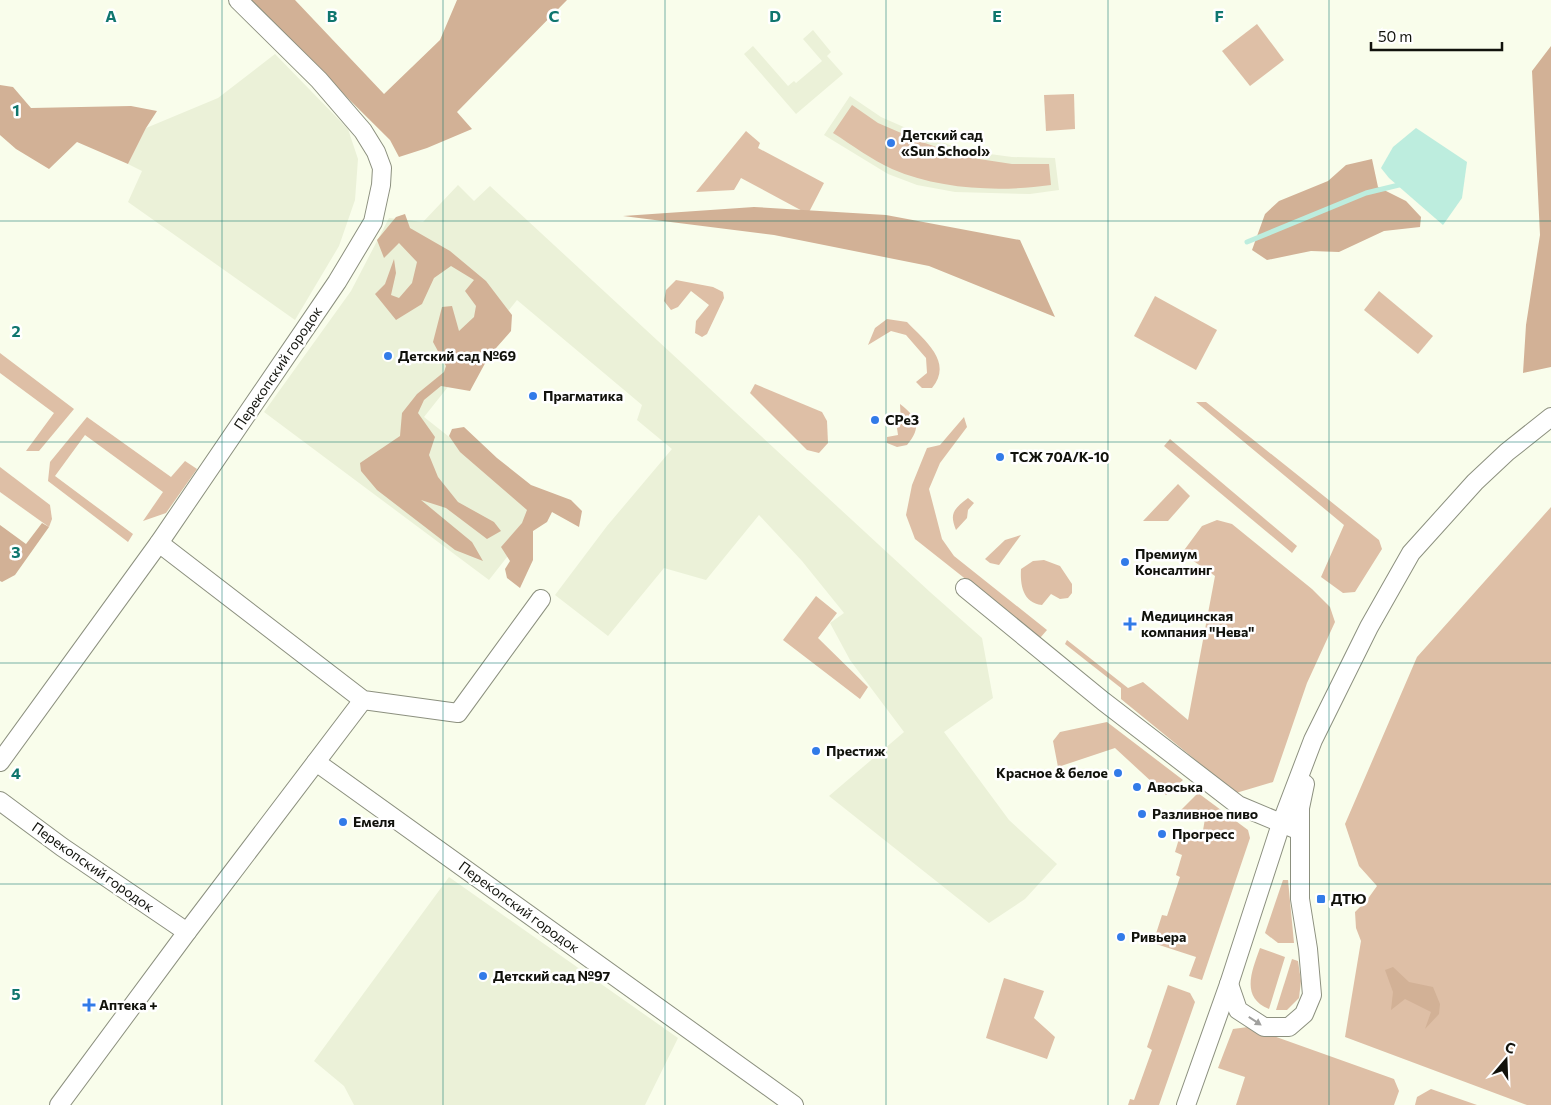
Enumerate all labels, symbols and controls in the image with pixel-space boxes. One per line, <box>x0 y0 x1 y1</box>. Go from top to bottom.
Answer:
text: A <box>105 6 117 25</box>
text: B <box>327 6 338 25</box>
text: C <box>549 6 560 25</box>
text: D <box>769 6 781 25</box>
text: E <box>992 6 1002 25</box>
text: F <box>1214 6 1224 25</box>
scale bar <box>1371 20 1502 52</box>
text: 50 m <box>1378 27 1412 45</box>
text: 1 <box>12 100 20 119</box>
place label: Детский сад «Sun School» <box>901 126 990 159</box>
marker: Детский сад «Sun School» <box>885 137 897 149</box>
street label: Перекопский городок <box>230 302 325 433</box>
text: 2 <box>11 321 21 340</box>
place label: Детский сад №69 <box>398 347 516 364</box>
marker: Детский сад №69 <box>382 350 394 362</box>
place label: Прагматика <box>543 387 623 404</box>
marker: Прагматика <box>527 390 539 402</box>
place label: СРеЗ <box>885 411 919 428</box>
marker: СРеЗ <box>869 414 881 426</box>
place label: ТСЖ 70А/К-10 <box>1010 448 1109 465</box>
marker: ТСЖ 70А/К-10 <box>994 451 1006 463</box>
text: 3 <box>11 542 21 561</box>
place label: Премиум Консалтинг <box>1135 545 1212 578</box>
marker: Премиум Консалтинг <box>1119 556 1131 568</box>
place label: Медицинская компания "Нева" <box>1141 607 1254 640</box>
marker: Медицинская компания "Нева" <box>1123 617 1137 631</box>
place label: Престиж <box>826 742 886 759</box>
marker: Престиж <box>810 745 822 757</box>
text: 4 <box>11 763 21 782</box>
place label: Красное & белое <box>996 764 1108 781</box>
marker: Красное & белое <box>1112 767 1124 779</box>
place label: Авоська <box>1147 778 1203 795</box>
marker: Авоська <box>1131 781 1143 793</box>
place label: Разливное пиво <box>1152 805 1258 822</box>
marker: Разливное пиво <box>1136 808 1148 820</box>
place label: Емеля <box>353 813 395 830</box>
marker: Емеля <box>337 816 349 828</box>
street label: Перекопский городок <box>29 818 158 915</box>
place label: Прогресс <box>1172 825 1235 842</box>
marker: Прогресс <box>1156 828 1168 840</box>
street label: Перекопский городок <box>456 857 583 956</box>
place label: ДТЮ <box>1331 890 1366 907</box>
marker: ДТЮ <box>1315 893 1327 905</box>
place label: Ривьера <box>1131 928 1186 945</box>
marker: Ривьера <box>1115 931 1127 943</box>
place label: Детский сад №97 <box>493 967 611 984</box>
marker: Детский сад №97 <box>477 970 489 982</box>
text: 5 <box>11 984 21 1003</box>
place label: Аптека + <box>99 996 158 1013</box>
marker: Аптека + <box>83 999 95 1011</box>
one-way arrow <box>1249 1017 1262 1026</box>
north arrow <box>1481 1035 1531 1085</box>
text: С <box>1503 1038 1518 1057</box>

